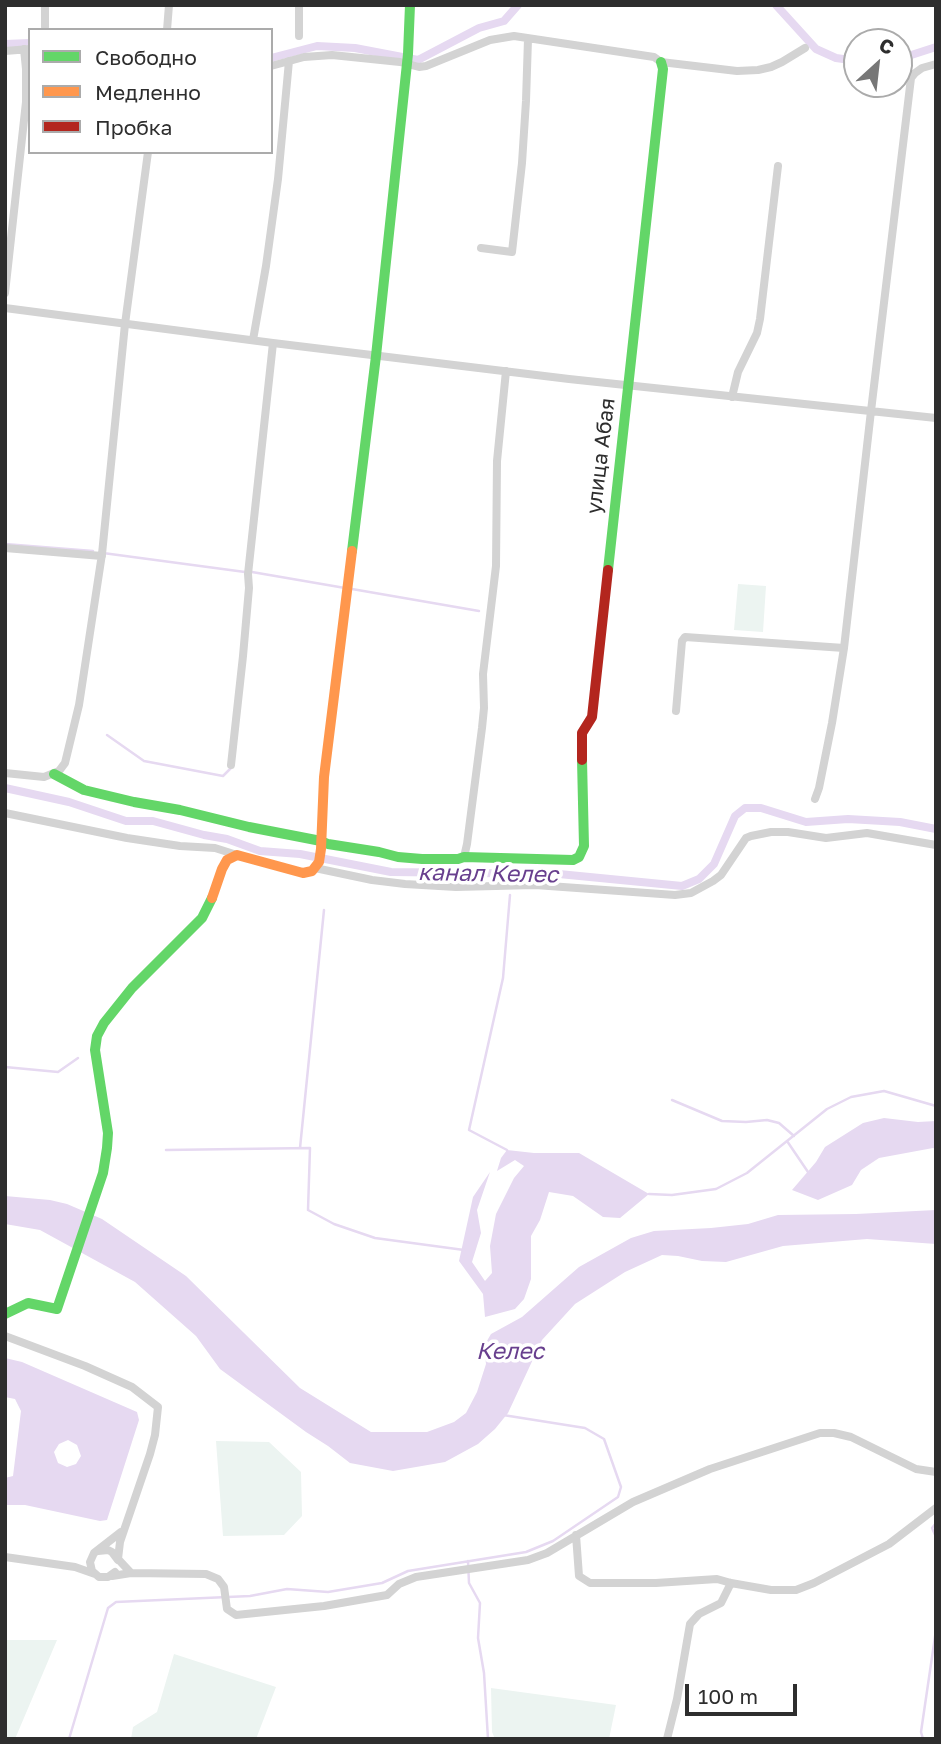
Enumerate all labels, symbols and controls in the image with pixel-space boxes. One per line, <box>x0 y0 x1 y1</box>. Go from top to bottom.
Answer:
legend <box>28 28 273 154</box>
north arrow <box>843 28 913 98</box>
text: С <box>876 32 898 59</box>
text: Свободно <box>95 44 197 70</box>
text: Медленно <box>95 79 201 105</box>
text: Пробка <box>95 114 173 140</box>
street label: улица Абая <box>581 396 621 516</box>
water label: канал Келес <box>418 859 558 889</box>
water label: Келес <box>476 1338 544 1366</box>
scale bar <box>689 1670 801 1714</box>
text: 100 m <box>698 1683 758 1709</box>

